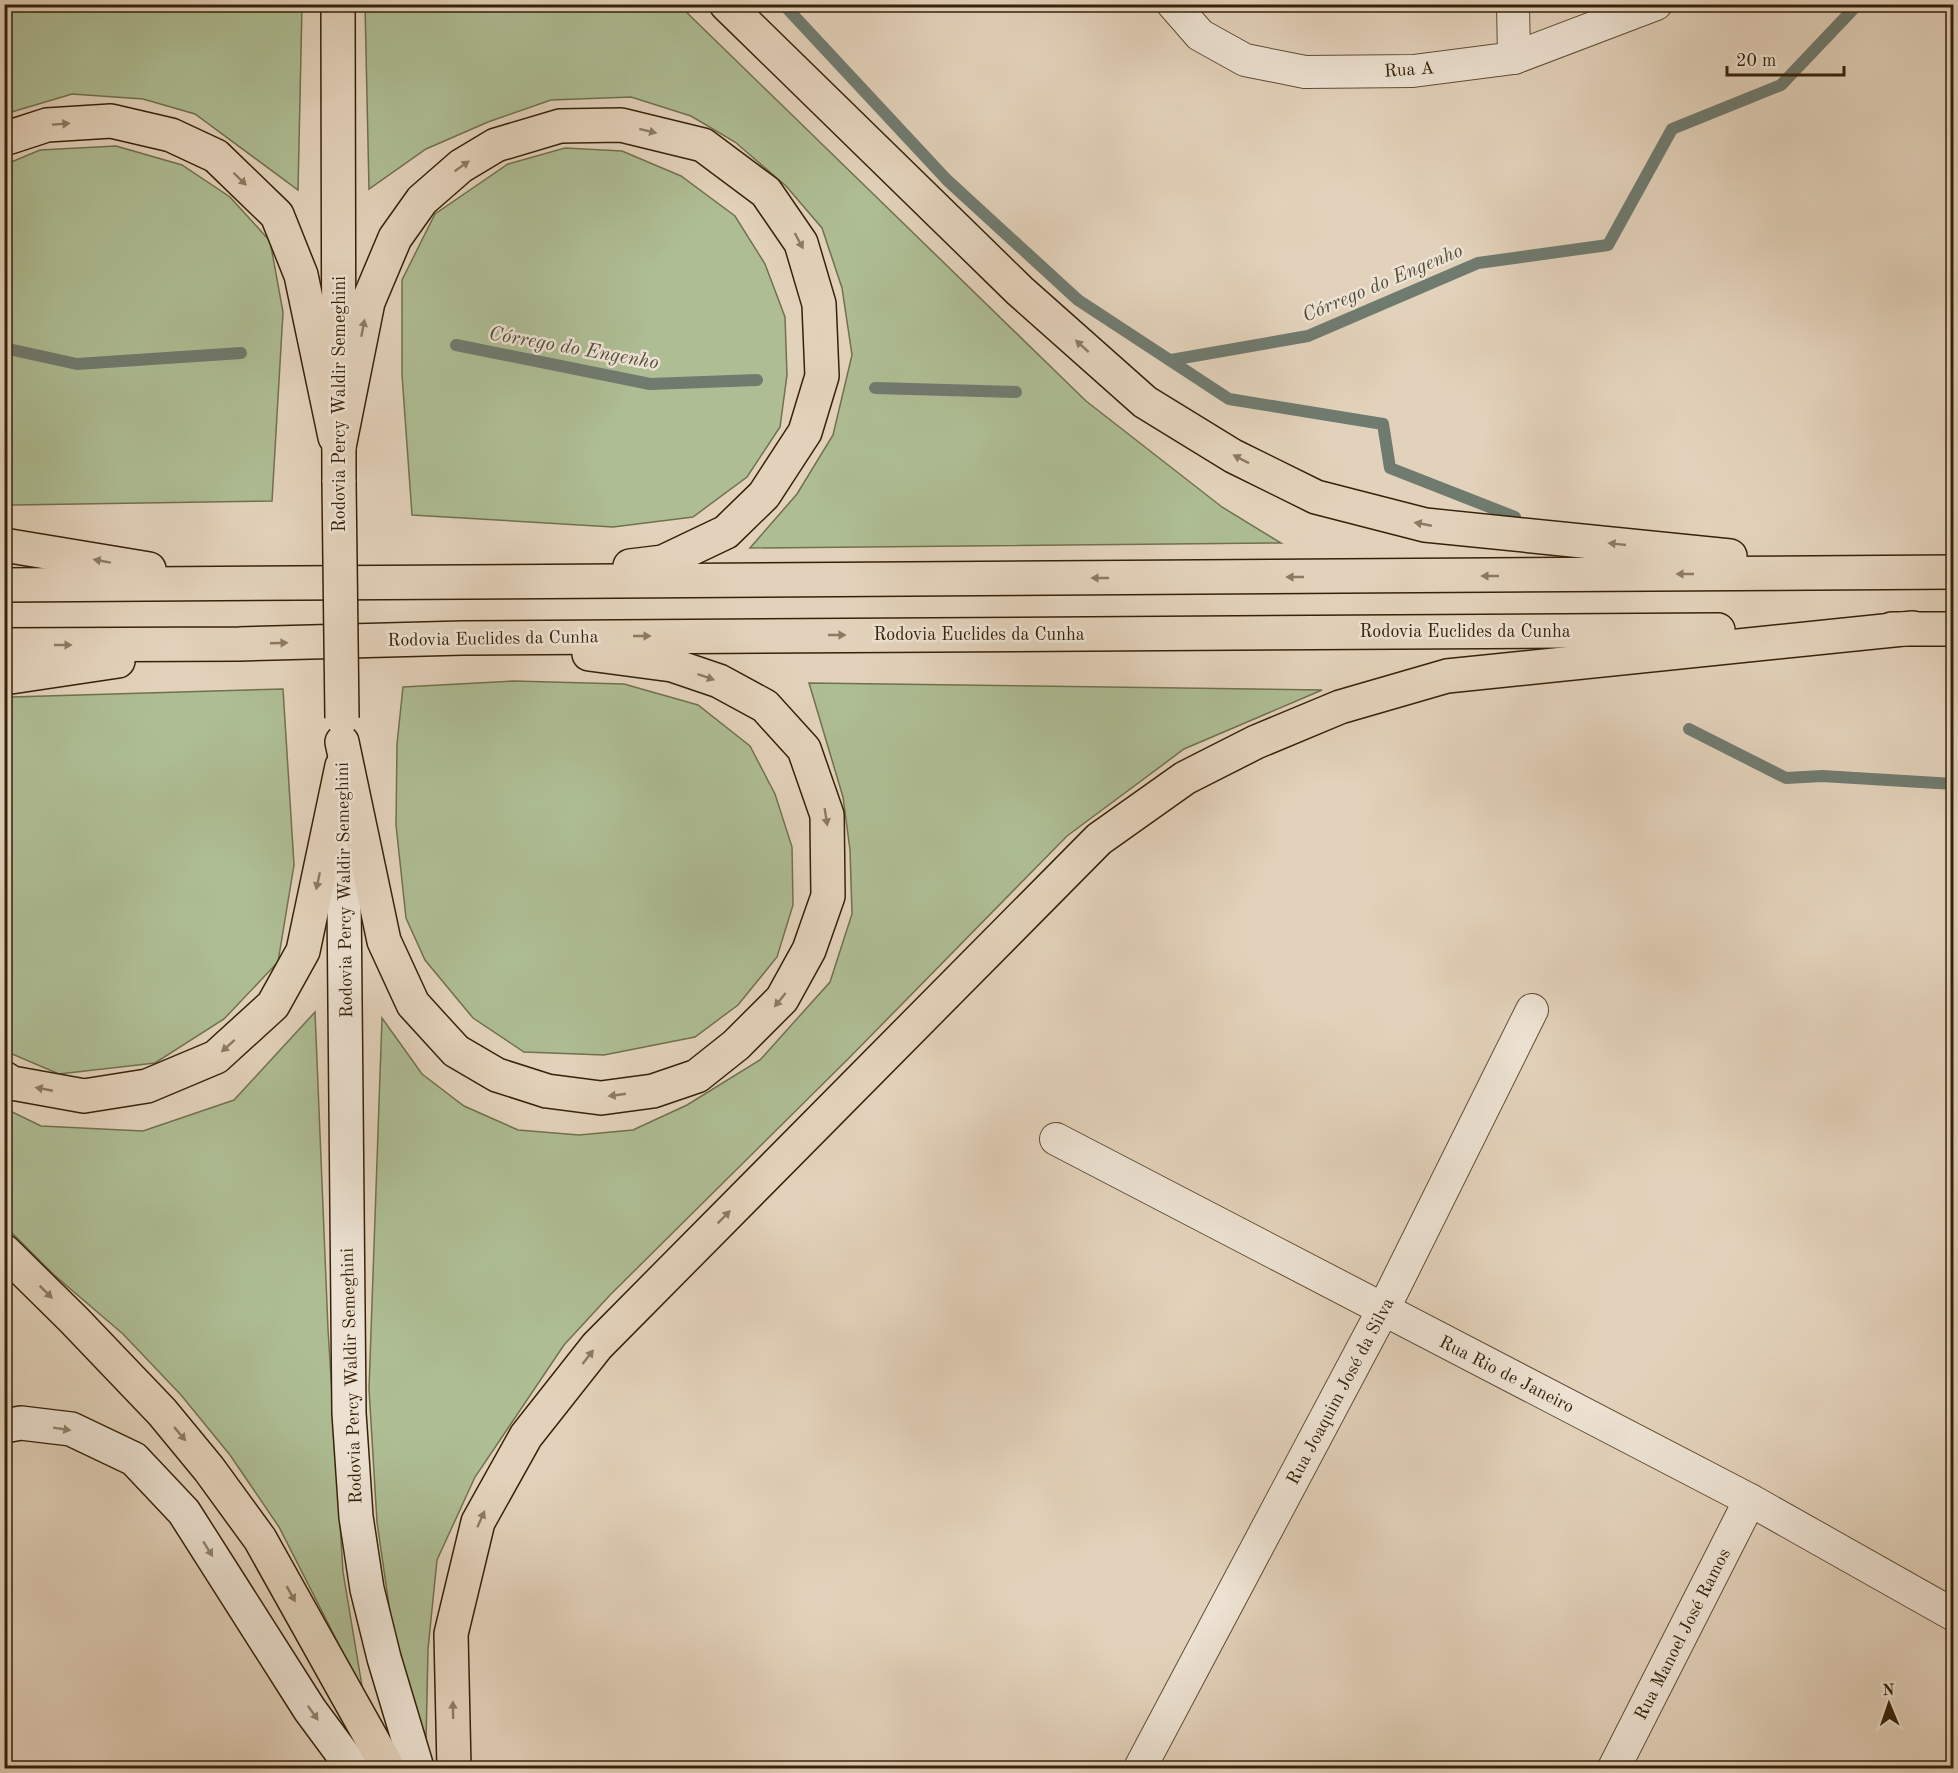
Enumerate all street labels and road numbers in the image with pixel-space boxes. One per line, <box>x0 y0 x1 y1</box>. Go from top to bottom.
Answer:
street label: Rua A <box>1383 59 1435 81</box>
street label: Rodovia Percy Waldir Semeghini <box>331 276 349 532</box>
street label: Rodovia Euclides da Cunha <box>1359 623 1571 641</box>
street label: Rodovia Euclides da Cunha <box>873 626 1085 644</box>
street label: Rodovia Euclides da Cunha <box>387 628 599 650</box>
street label: Rodovia Percy Waldir Semeghini <box>334 762 356 1018</box>
street label: Rodovia Percy Waldir Semeghini <box>339 1247 365 1504</box>
street label: Rua Joaquim José da Silva <box>1284 1295 1398 1488</box>
street label: Rua Rio de Janeiro <box>1436 1333 1577 1417</box>
street label: Rua Manoel José Ramos <box>1632 1546 1734 1723</box>

